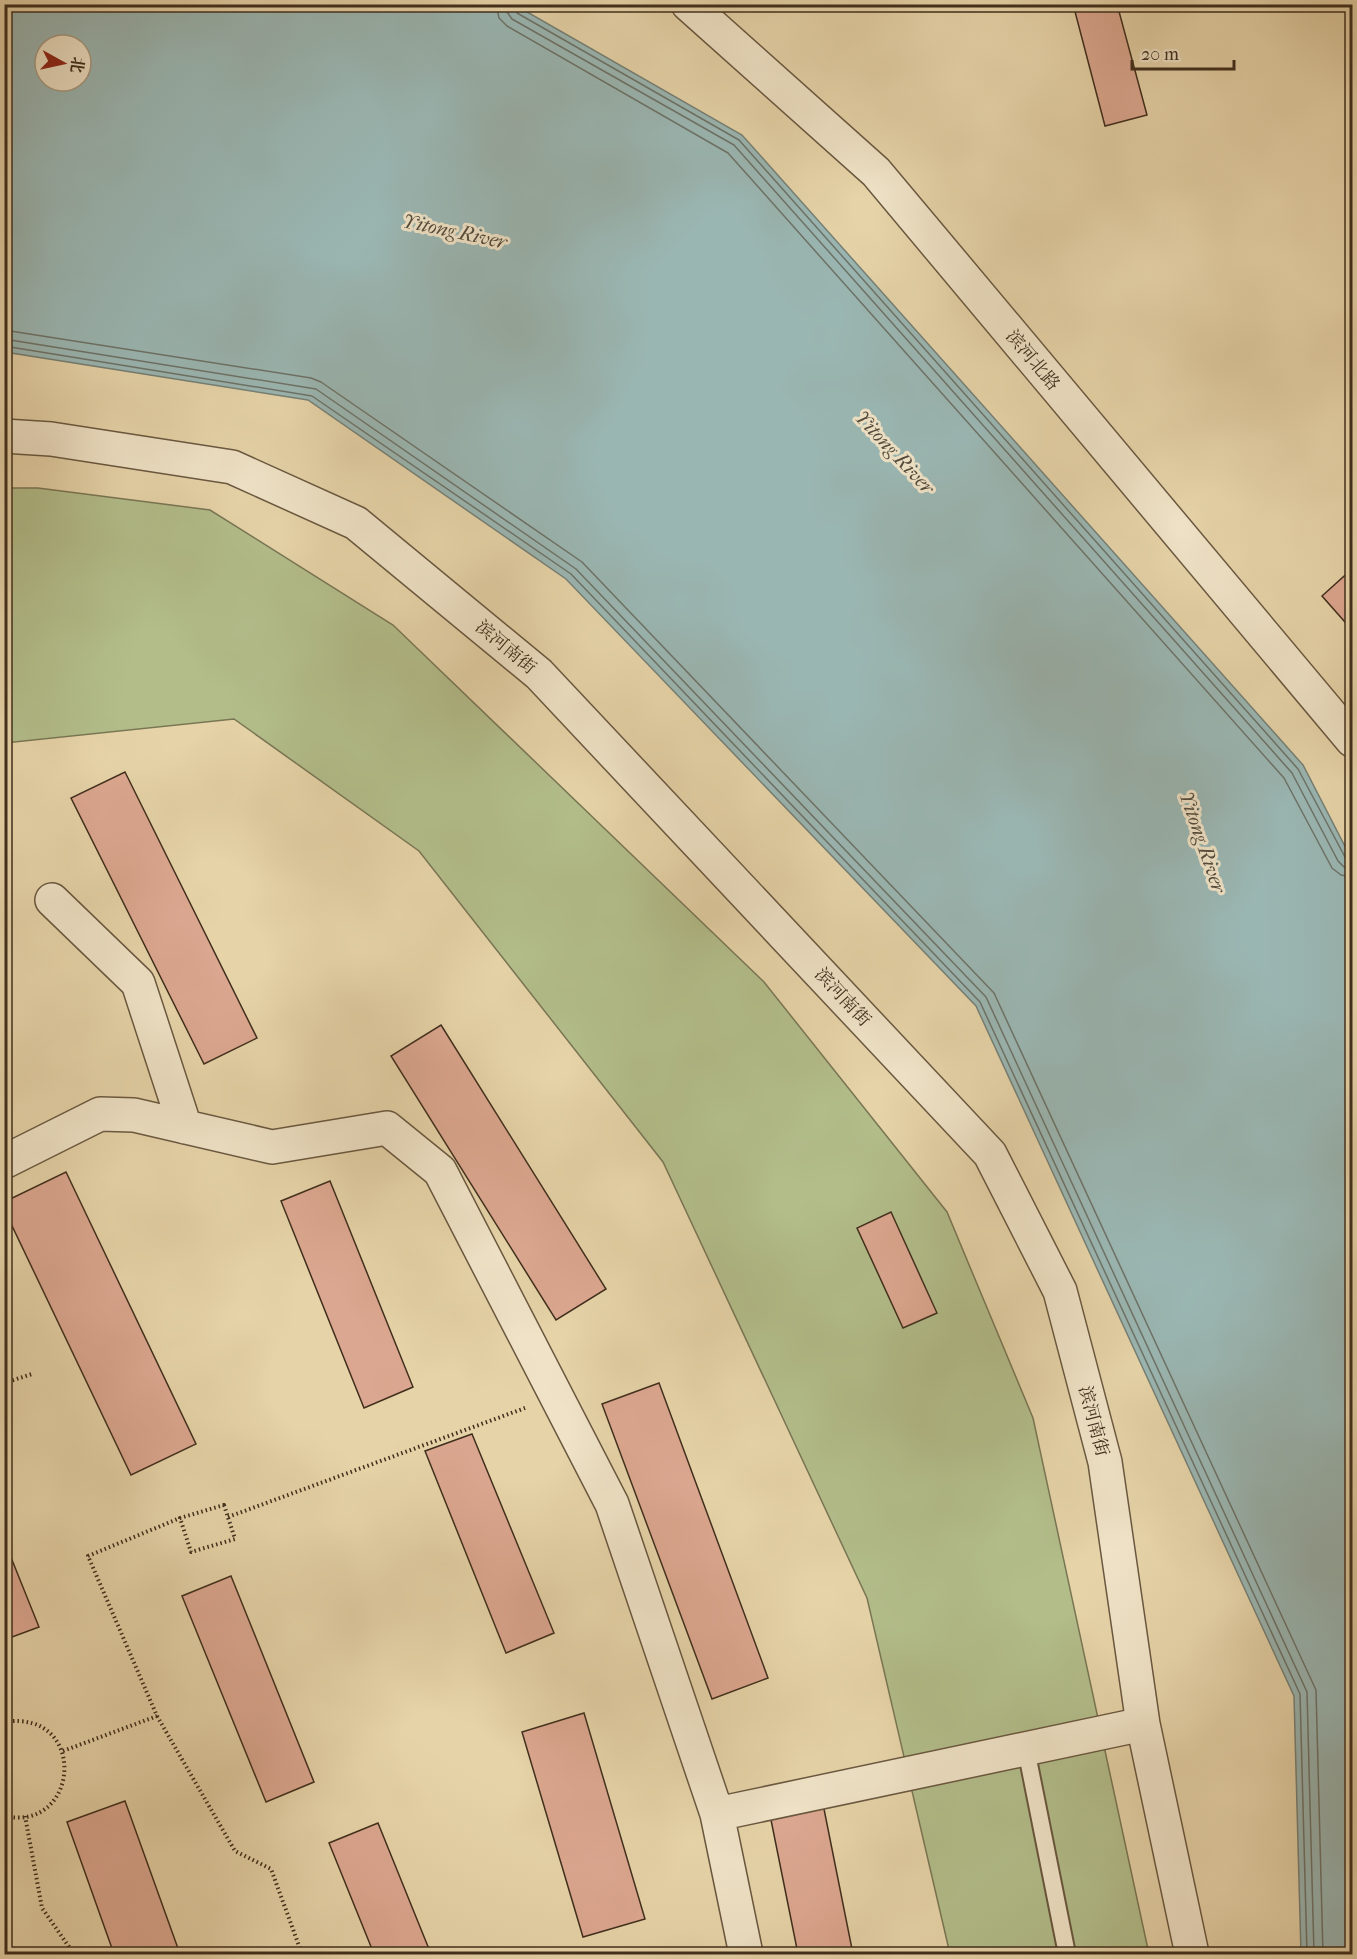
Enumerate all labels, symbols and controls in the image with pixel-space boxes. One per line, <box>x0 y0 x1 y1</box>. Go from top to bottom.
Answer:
north arrow <box>33 33 93 93</box>
scale bar <box>1132 33 1234 71</box>
text: 20 m <box>1141 44 1179 65</box>
text: 北 <box>67 56 88 74</box>
water label: Yitong River <box>401 209 511 254</box>
street label: 滨河北路 <box>1001 326 1064 395</box>
water label: Yitong River <box>850 406 940 500</box>
street label: 滨河南街 <box>471 616 540 679</box>
water label: Yitong River <box>1175 789 1231 898</box>
street label: 滨河南街 <box>810 964 875 1031</box>
street label: 滨河南街 <box>1074 1384 1113 1459</box>

